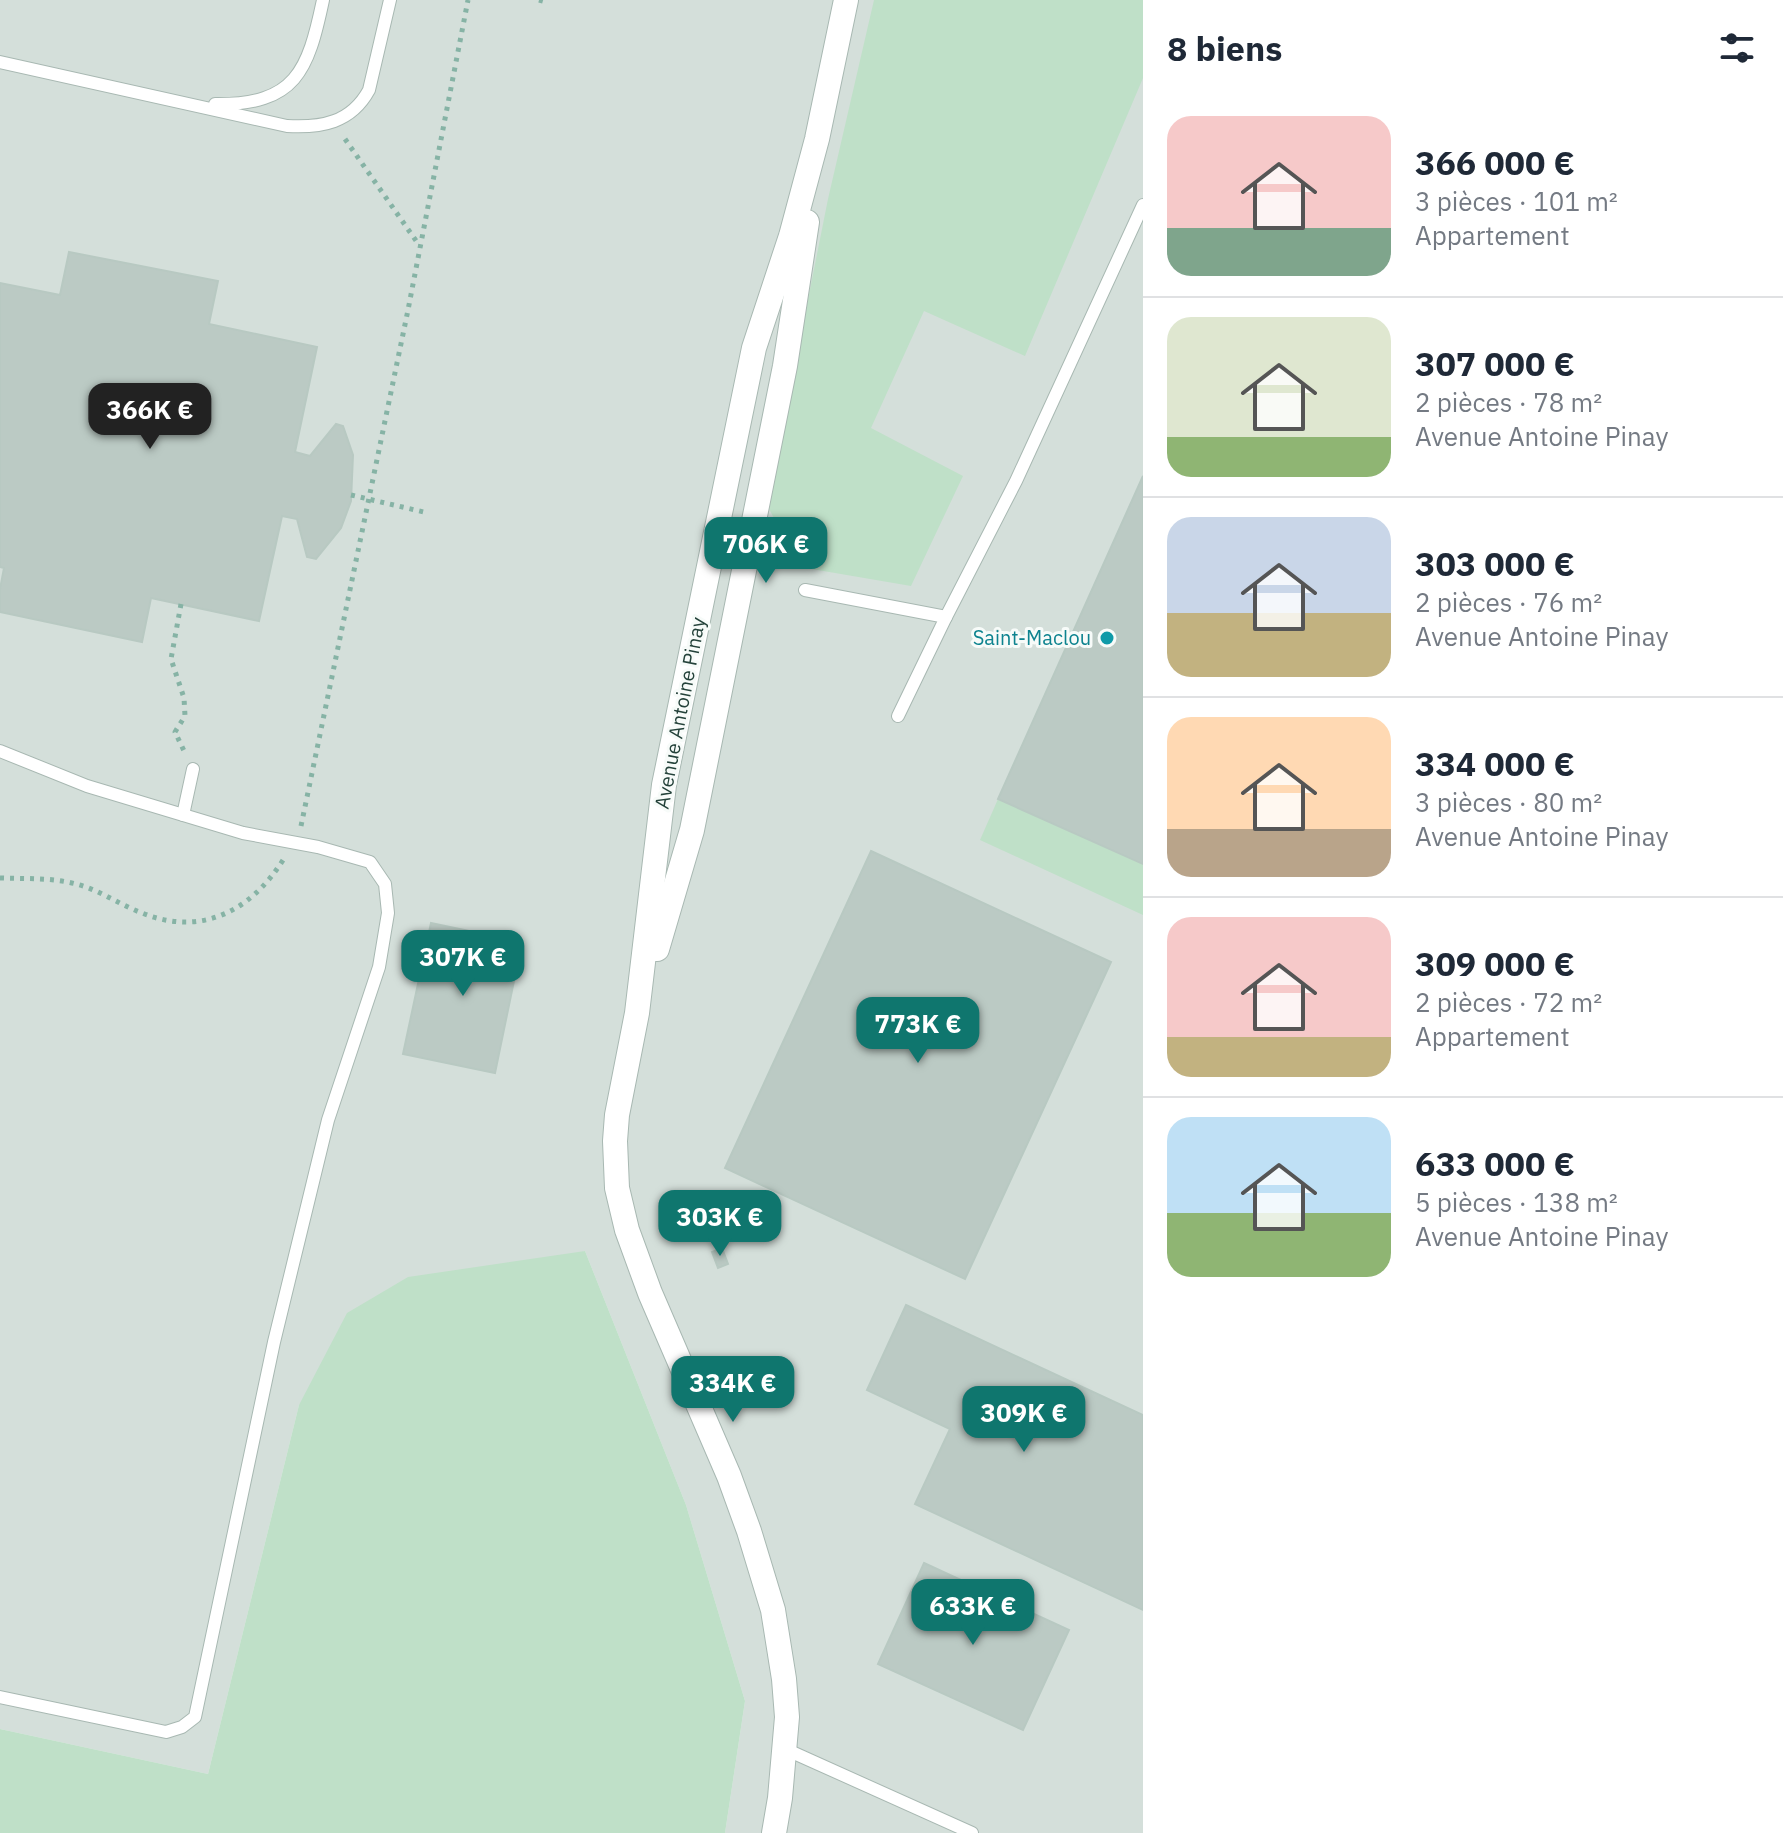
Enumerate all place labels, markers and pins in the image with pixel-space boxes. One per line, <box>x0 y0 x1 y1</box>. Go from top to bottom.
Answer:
pin: 366K € <box>85 383 215 451</box>
pin: 706K € <box>701 517 831 585</box>
place label: Saint-Maclou <box>973 624 1091 651</box>
marker: Saint-Maclou <box>1098 629 1116 647</box>
pin: 307K € <box>398 930 528 998</box>
pin: 773K € <box>853 997 983 1065</box>
pin: 303K € <box>655 1190 785 1258</box>
pin: 334K € <box>668 1356 798 1424</box>
pin: 309K € <box>959 1386 1089 1454</box>
pin: 633K € <box>908 1579 1038 1647</box>

